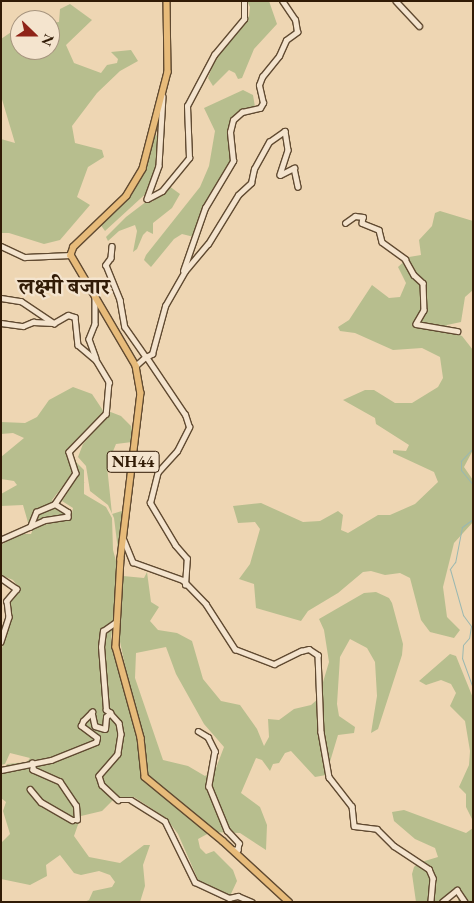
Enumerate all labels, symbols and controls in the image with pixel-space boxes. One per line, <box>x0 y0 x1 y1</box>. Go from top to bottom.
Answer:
north arrow <box>10 10 60 60</box>
text: N <box>38 32 58 49</box>
district label: लक्ष्मी बजार <box>18 274 110 300</box>
road number: NH44 <box>106 448 160 476</box>

